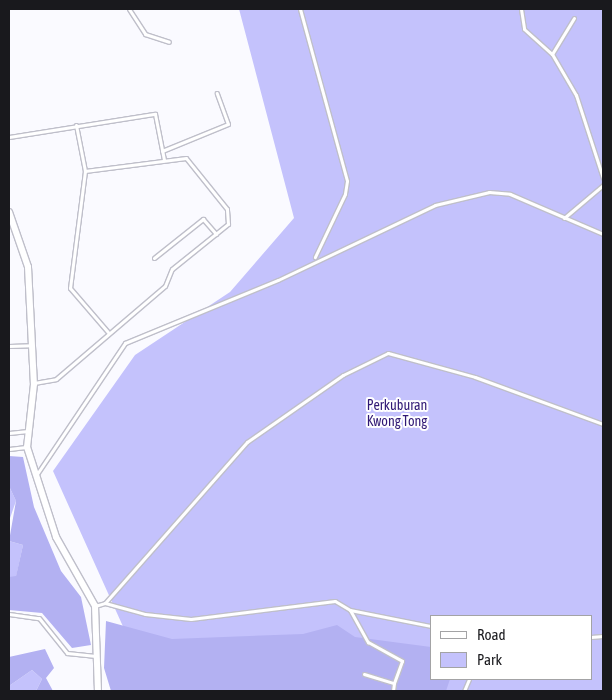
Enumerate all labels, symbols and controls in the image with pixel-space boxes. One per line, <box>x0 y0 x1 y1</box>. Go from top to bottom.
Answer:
park label: Perkuburan Kwong Tong <box>367 397 427 430</box>
legend <box>430 615 592 680</box>
text: Road <box>477 626 506 643</box>
text: Park <box>477 651 502 668</box>

